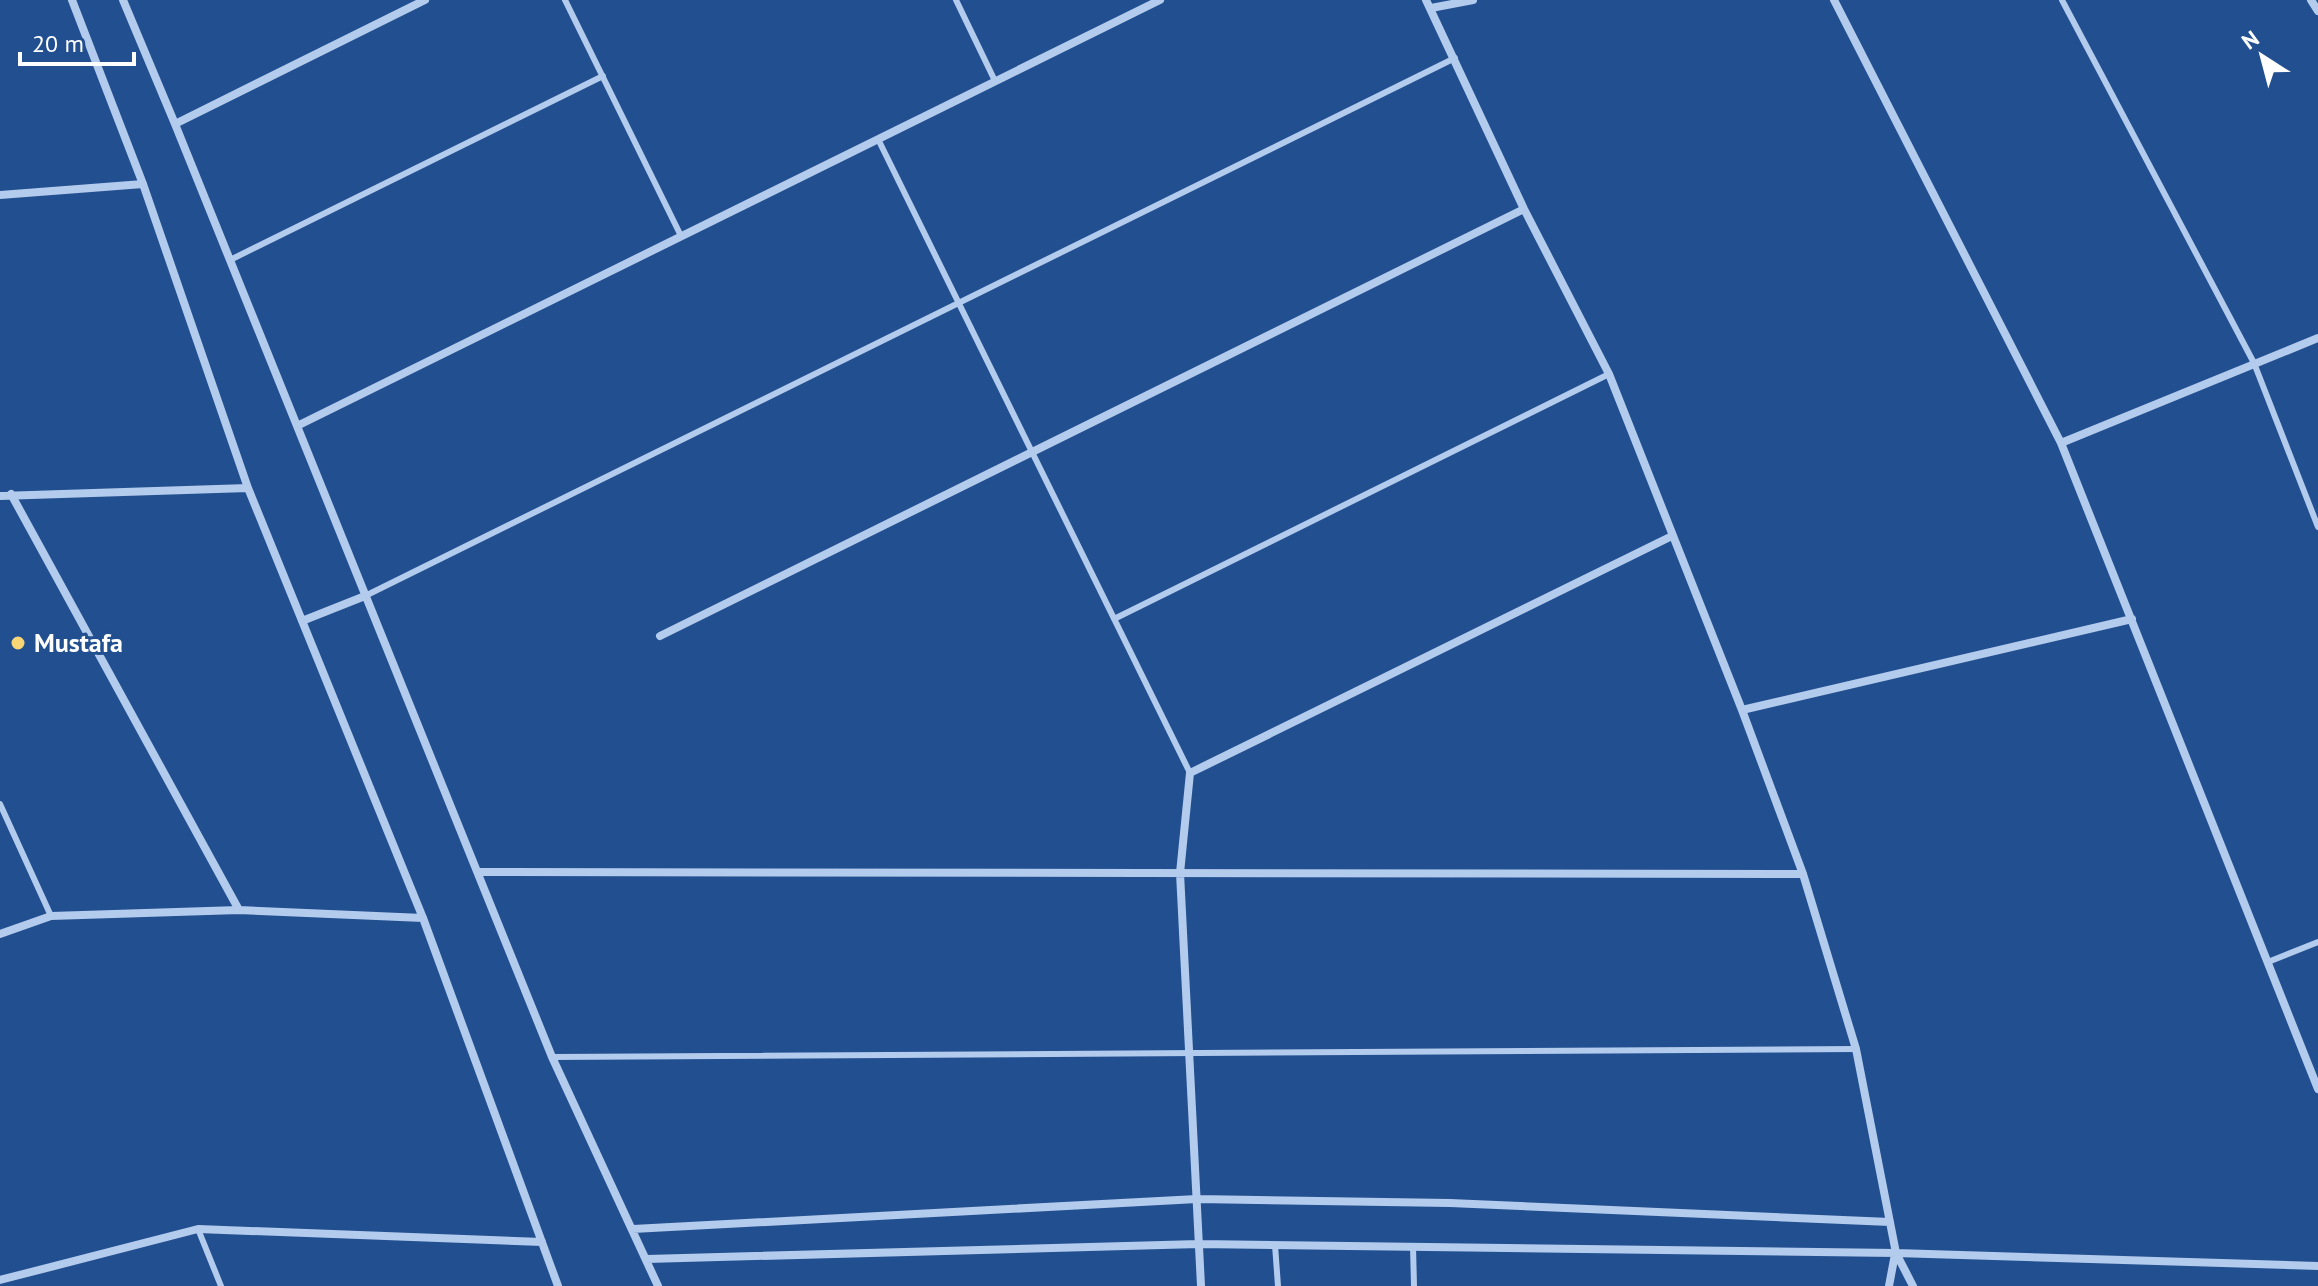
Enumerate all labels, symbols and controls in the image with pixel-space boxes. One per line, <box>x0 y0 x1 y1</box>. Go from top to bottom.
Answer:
scale bar <box>20 16 134 66</box>
north arrow <box>2222 16 2302 96</box>
text: N <box>2236 24 2264 55</box>
text: 20 m <box>32 28 84 59</box>
place label: Mustafa <box>34 626 123 659</box>
marker: Mustafa <box>9 634 27 652</box>

